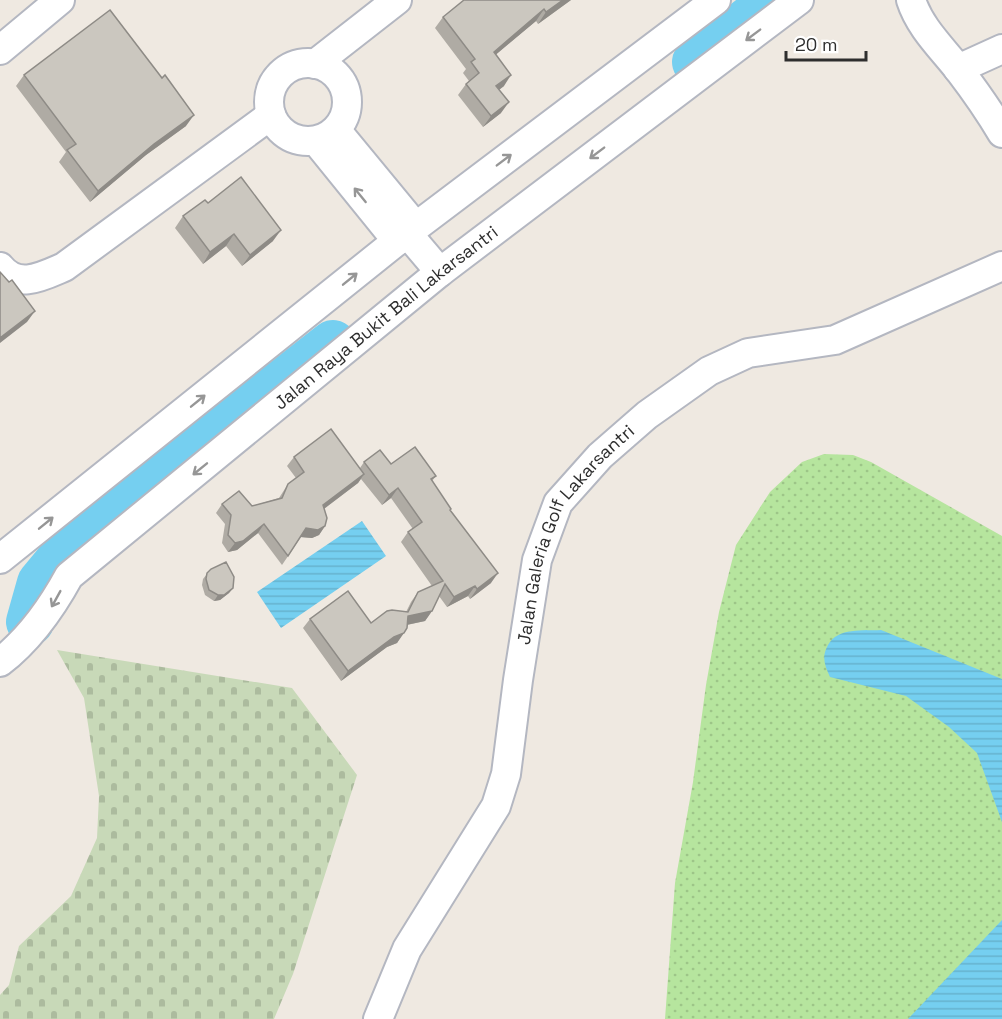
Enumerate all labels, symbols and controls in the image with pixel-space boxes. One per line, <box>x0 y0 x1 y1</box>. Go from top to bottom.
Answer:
scale bar <box>786 24 866 62</box>
one-way arrow <box>745 29 761 42</box>
text: 20 m <box>795 33 838 56</box>
one-way arrow <box>590 147 606 159</box>
one-way arrow <box>496 153 512 166</box>
one-way arrow <box>354 188 367 204</box>
street label: Jalan Raya Bukit Bali Lakarsantri <box>269 220 502 414</box>
one-way arrow <box>342 272 358 285</box>
one-way arrow <box>190 394 206 407</box>
street label: Jalan Galeria Golf Lakarsantri <box>512 419 639 646</box>
one-way arrow <box>192 462 208 475</box>
one-way arrow <box>37 516 53 529</box>
one-way arrow <box>50 589 61 607</box>

